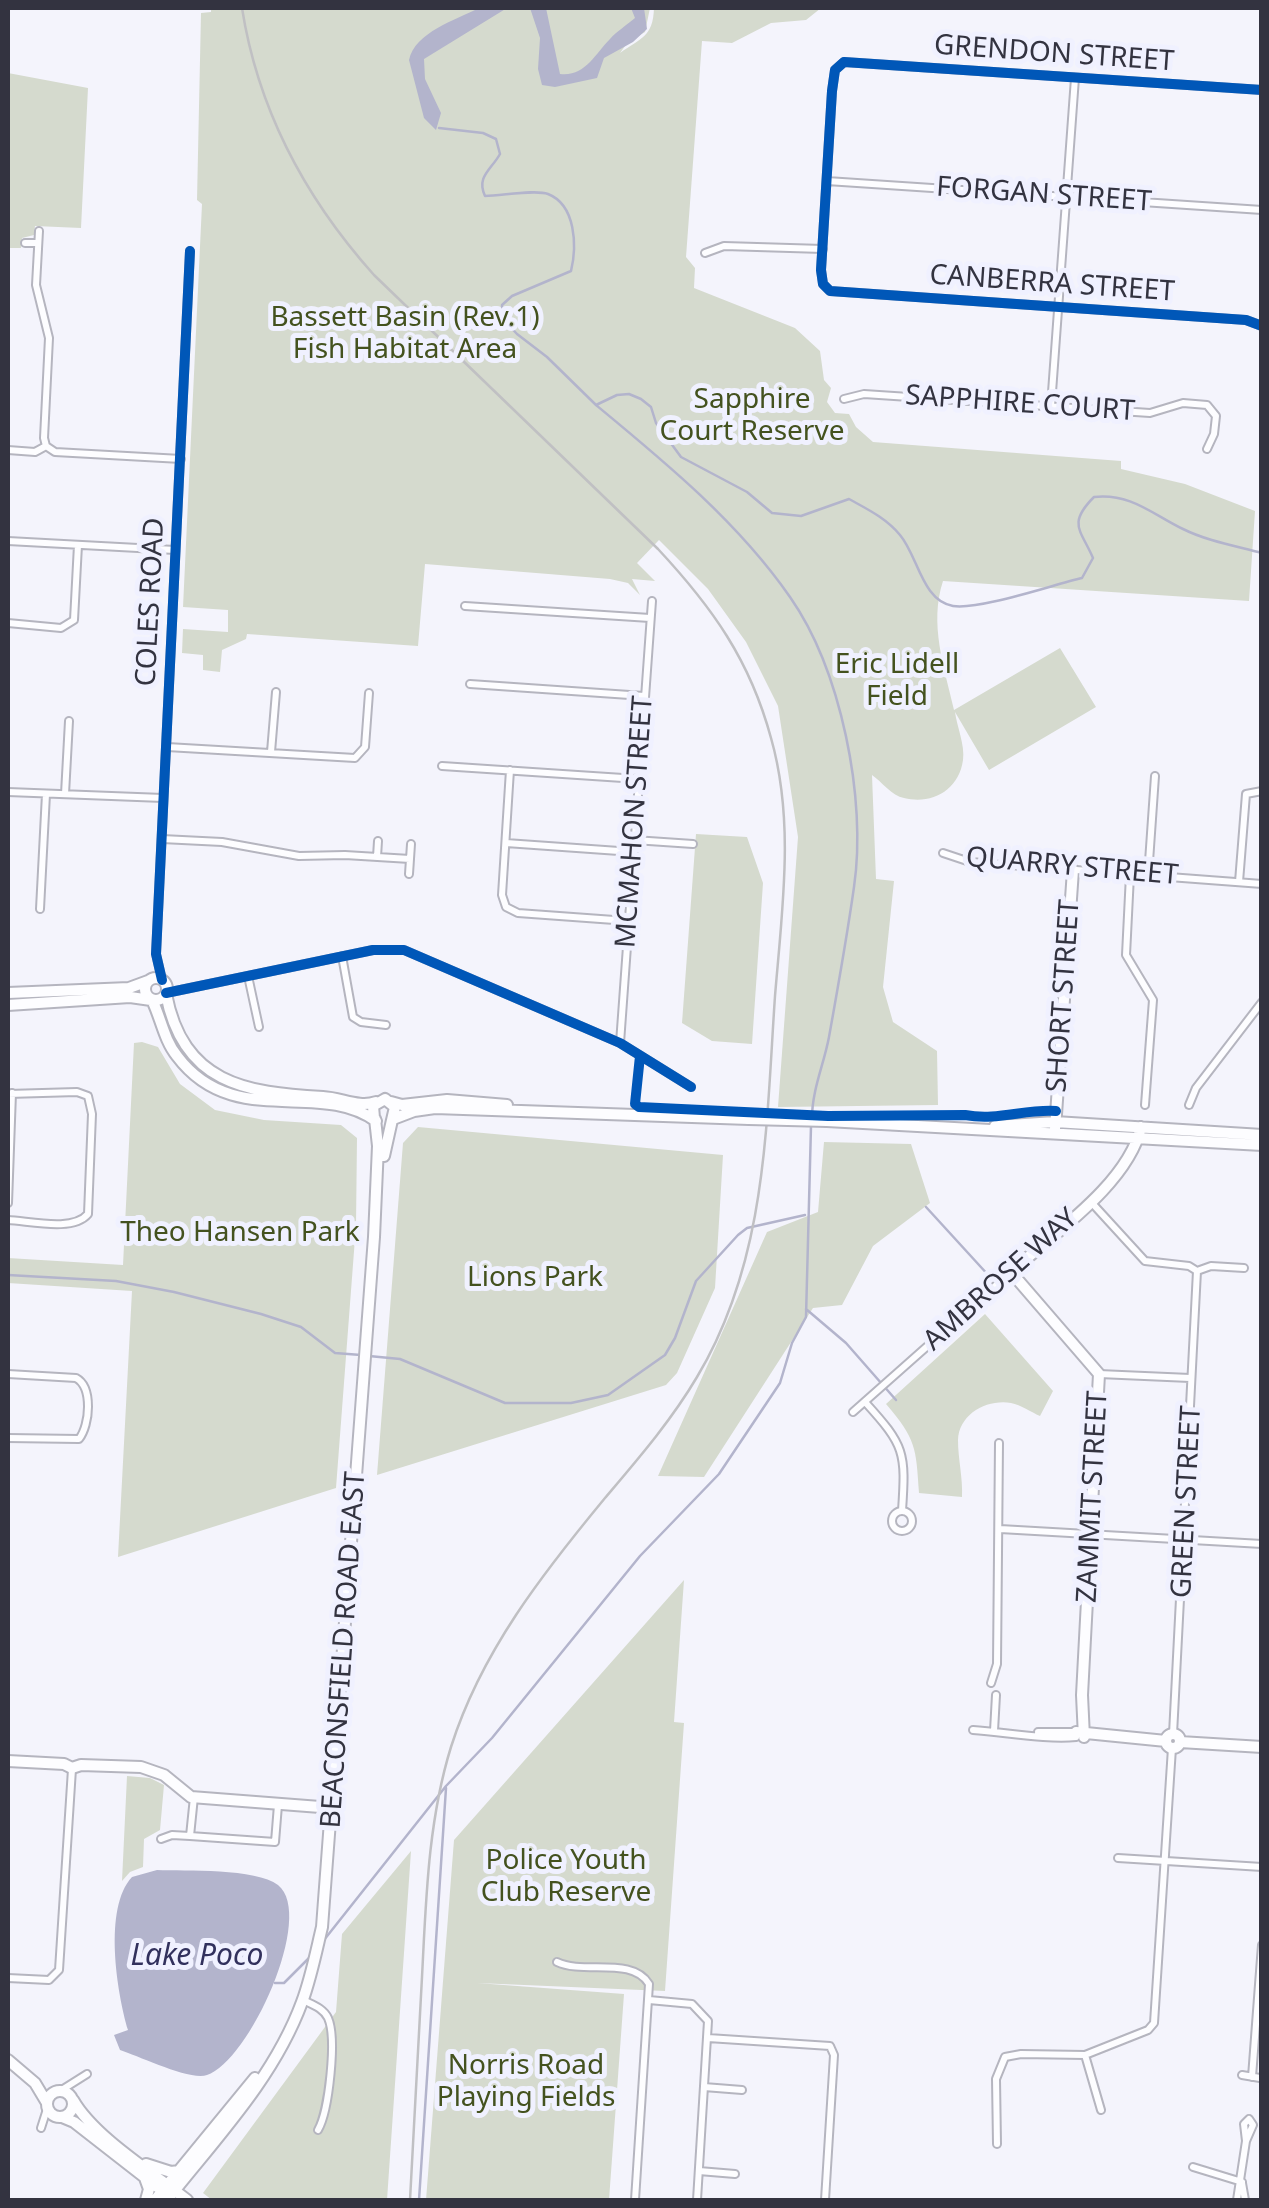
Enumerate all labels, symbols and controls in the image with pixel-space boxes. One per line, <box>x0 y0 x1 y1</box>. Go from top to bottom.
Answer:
street label: GRENDON STREET <box>933 29 1175 79</box>
street label: FORGAN STREET <box>935 171 1153 219</box>
street label: CANBERRA STREET <box>928 259 1176 309</box>
park label: Bassett Basin (Rev.1) Fish Habitat Area <box>270 301 540 367</box>
street label: SAPPHIRE COURT <box>904 379 1136 429</box>
park label: Sapphire Court Reserve <box>660 383 844 449</box>
street label: COLES ROAD <box>130 517 172 687</box>
park label: Eric Lidell Field <box>835 648 959 714</box>
street label: MCMAHON STREET <box>609 695 661 949</box>
street label: QUARRY STREET <box>964 841 1180 893</box>
street label: SHORT STREET <box>1040 898 1088 1094</box>
street label: AMBROSE WAY <box>917 1202 1085 1358</box>
park label: Theo Hansen Park <box>120 1216 360 1250</box>
park label: Lions Park <box>467 1261 603 1295</box>
street label: ZAMMIT STREET <box>1071 1390 1115 1604</box>
street label: GREEN STREET <box>1165 1405 1209 1599</box>
street label: BEACONSFIELD ROAD EAST <box>315 1471 373 1829</box>
park label: Police Youth Club Reserve <box>481 1844 651 1910</box>
water label: Lake Poco <box>131 1938 263 1974</box>
park label: Norris Road Playing Fields <box>437 2049 615 2115</box>

